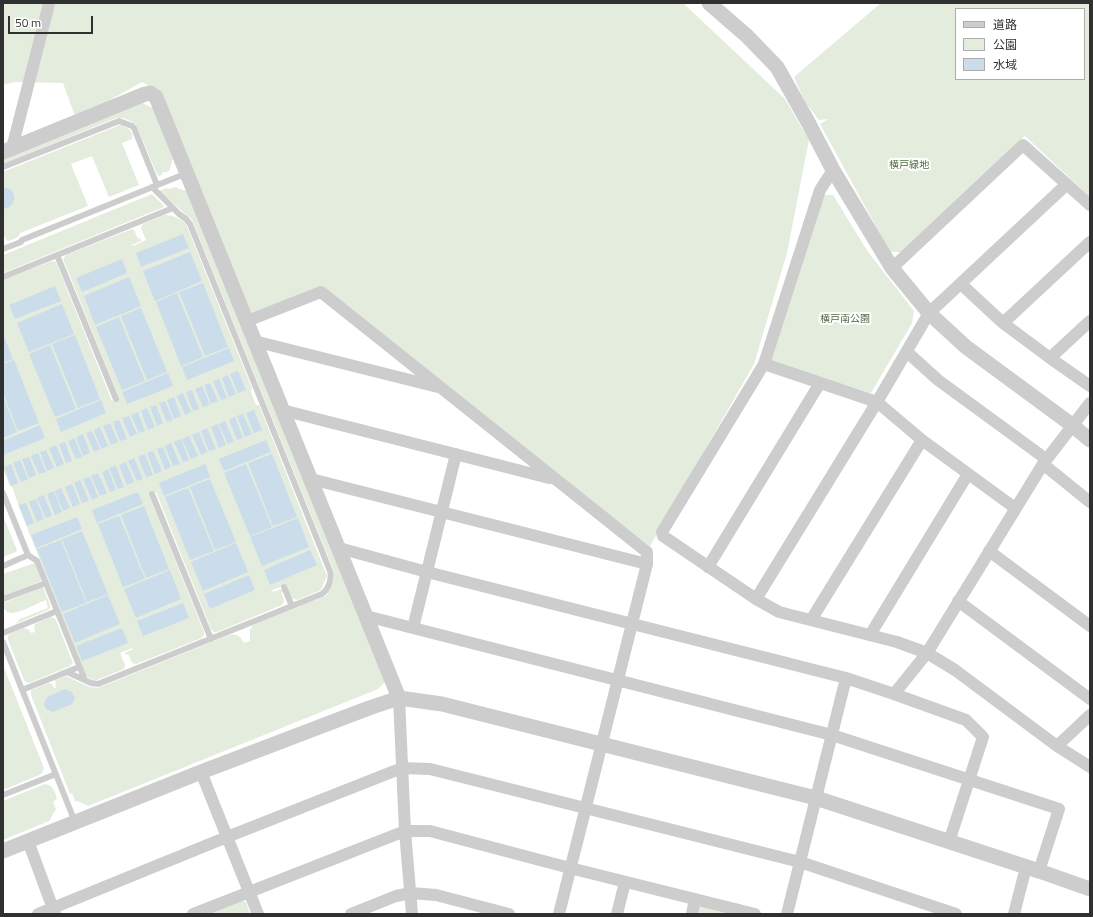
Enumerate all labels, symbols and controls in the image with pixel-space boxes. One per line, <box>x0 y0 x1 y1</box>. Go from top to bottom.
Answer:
scale bar <box>10 8 95 34</box>
legend <box>955 8 1085 80</box>
text: 50 m <box>15 13 41 32</box>
text: 道路 <box>993 15 1017 34</box>
text: 公園 <box>993 35 1017 54</box>
text: 水域 <box>993 55 1017 74</box>
park label: 横戸緑地 <box>889 160 929 172</box>
park label: 横戸南公園 <box>820 314 870 326</box>

